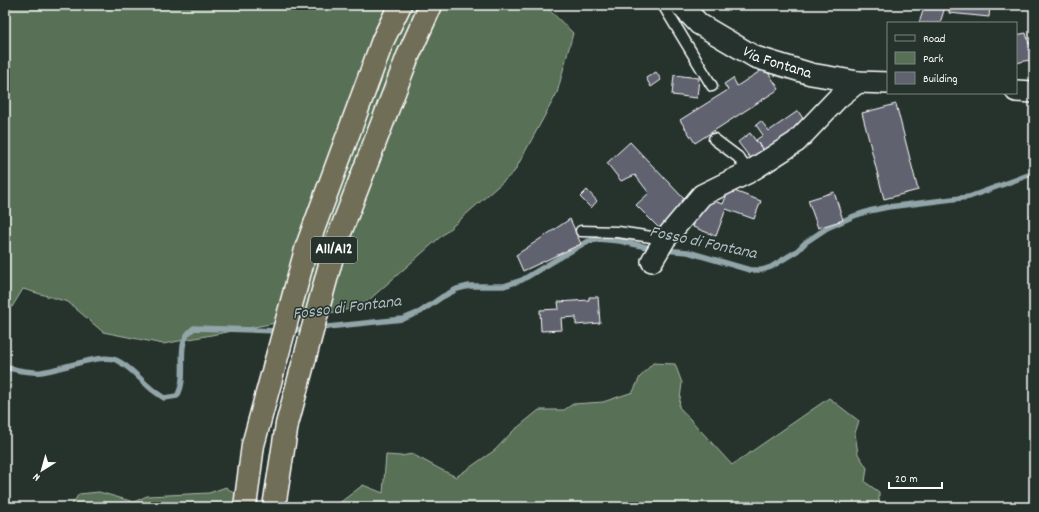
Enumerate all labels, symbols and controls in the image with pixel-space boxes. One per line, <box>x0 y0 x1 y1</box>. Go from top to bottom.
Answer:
legend <box>887 22 1017 94</box>
text: Road <box>923 31 945 48</box>
street label: Via Fontana <box>738 40 815 85</box>
text: Park <box>923 51 944 68</box>
text: Building <box>923 71 958 88</box>
water label: Fosso di Fontana <box>647 221 760 267</box>
road number: A11/A12 <box>311 237 357 263</box>
water label: Fosso di Fontana <box>291 290 404 328</box>
north arrow <box>22 450 62 490</box>
scale bar <box>889 464 942 490</box>
text: N <box>30 468 44 484</box>
text: 20 m <box>895 471 918 488</box>

